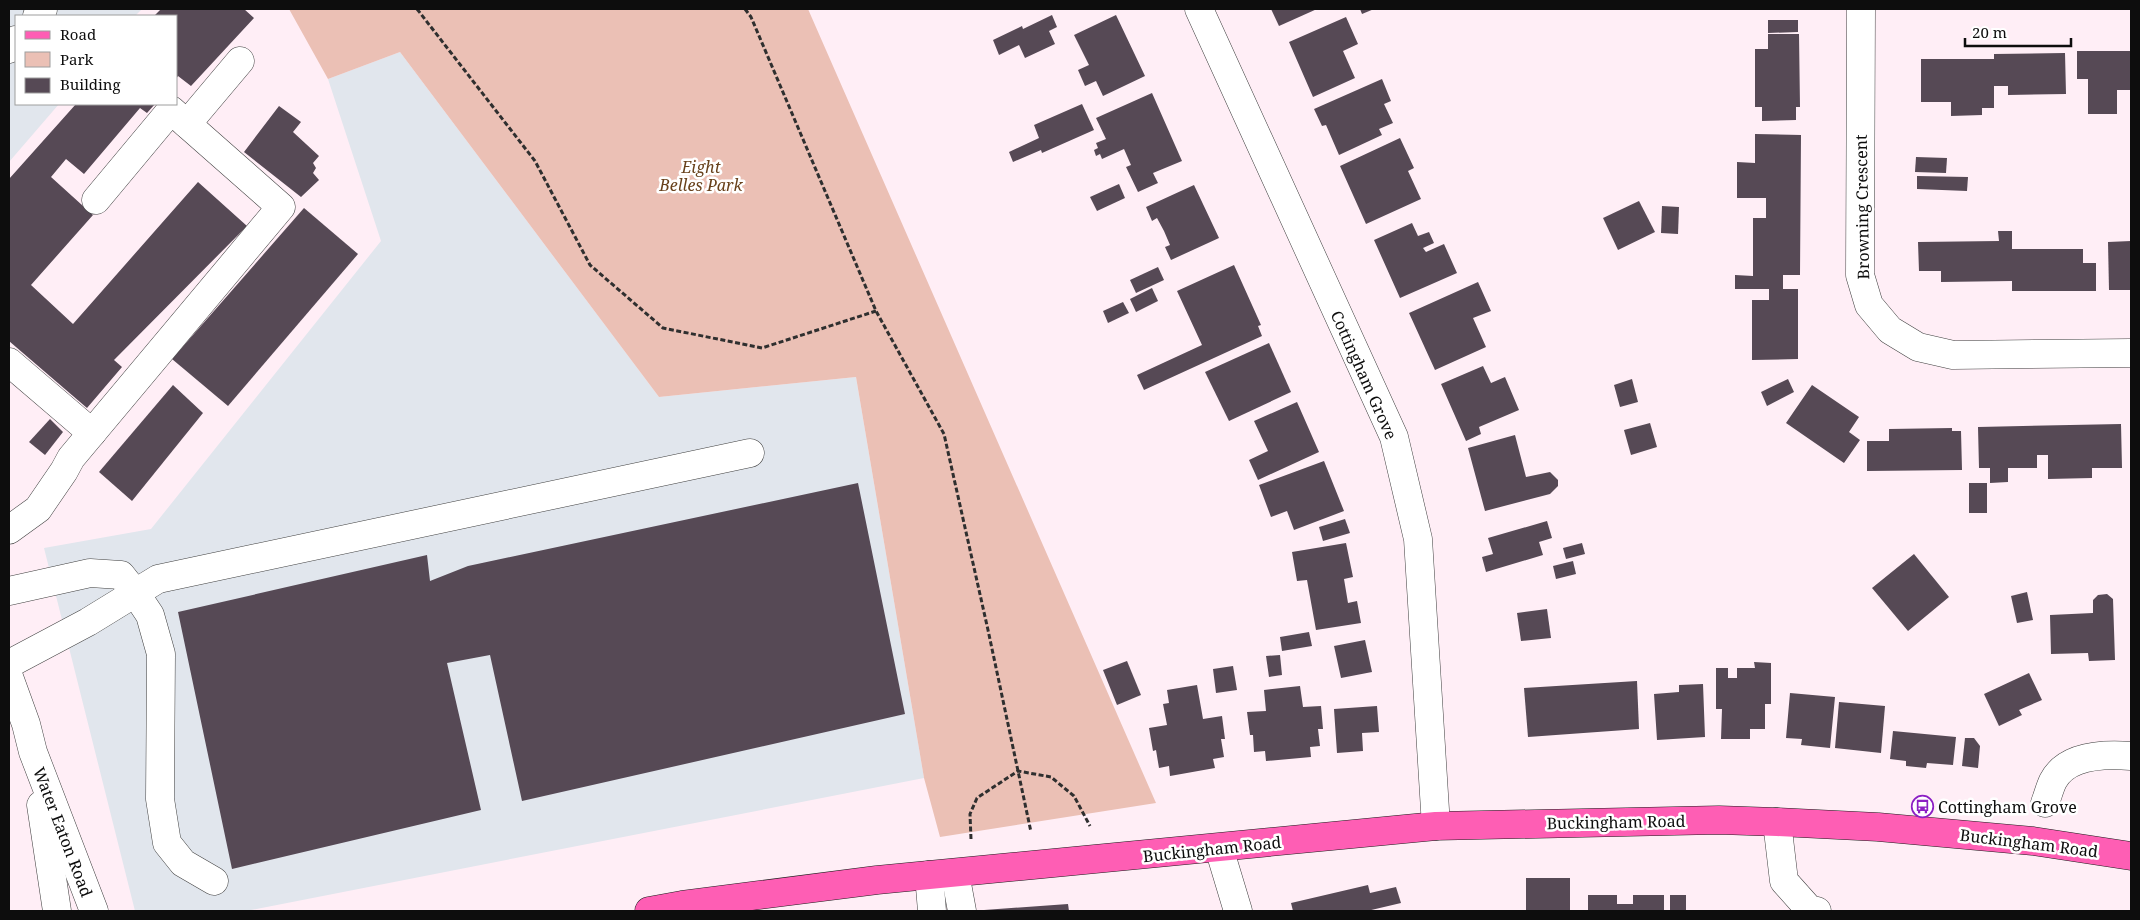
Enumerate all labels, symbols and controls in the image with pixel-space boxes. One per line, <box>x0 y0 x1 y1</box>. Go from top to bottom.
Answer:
legend <box>15 15 178 105</box>
scale bar <box>1965 15 2071 47</box>
text: 20 m <box>1972 22 2007 42</box>
text: Road <box>60 24 96 44</box>
text: Park <box>60 49 94 69</box>
text: Building <box>60 74 121 94</box>
street label: Browning Crescent <box>1850 134 1874 280</box>
park label: Eight Belles Park <box>658 156 744 196</box>
street label: Cottingham Grove <box>1326 307 1402 443</box>
street label: Water Eaton Road <box>28 764 98 900</box>
bus stop icon: Cottingham Grove <box>1910 795 1934 819</box>
place label: Cottingham Grove <box>1938 796 2077 818</box>
street label: Buckingham Road <box>1546 810 1686 834</box>
street label: Buckingham Road <box>1959 824 2099 862</box>
street label: Buckingham Road <box>1142 831 1282 867</box>

